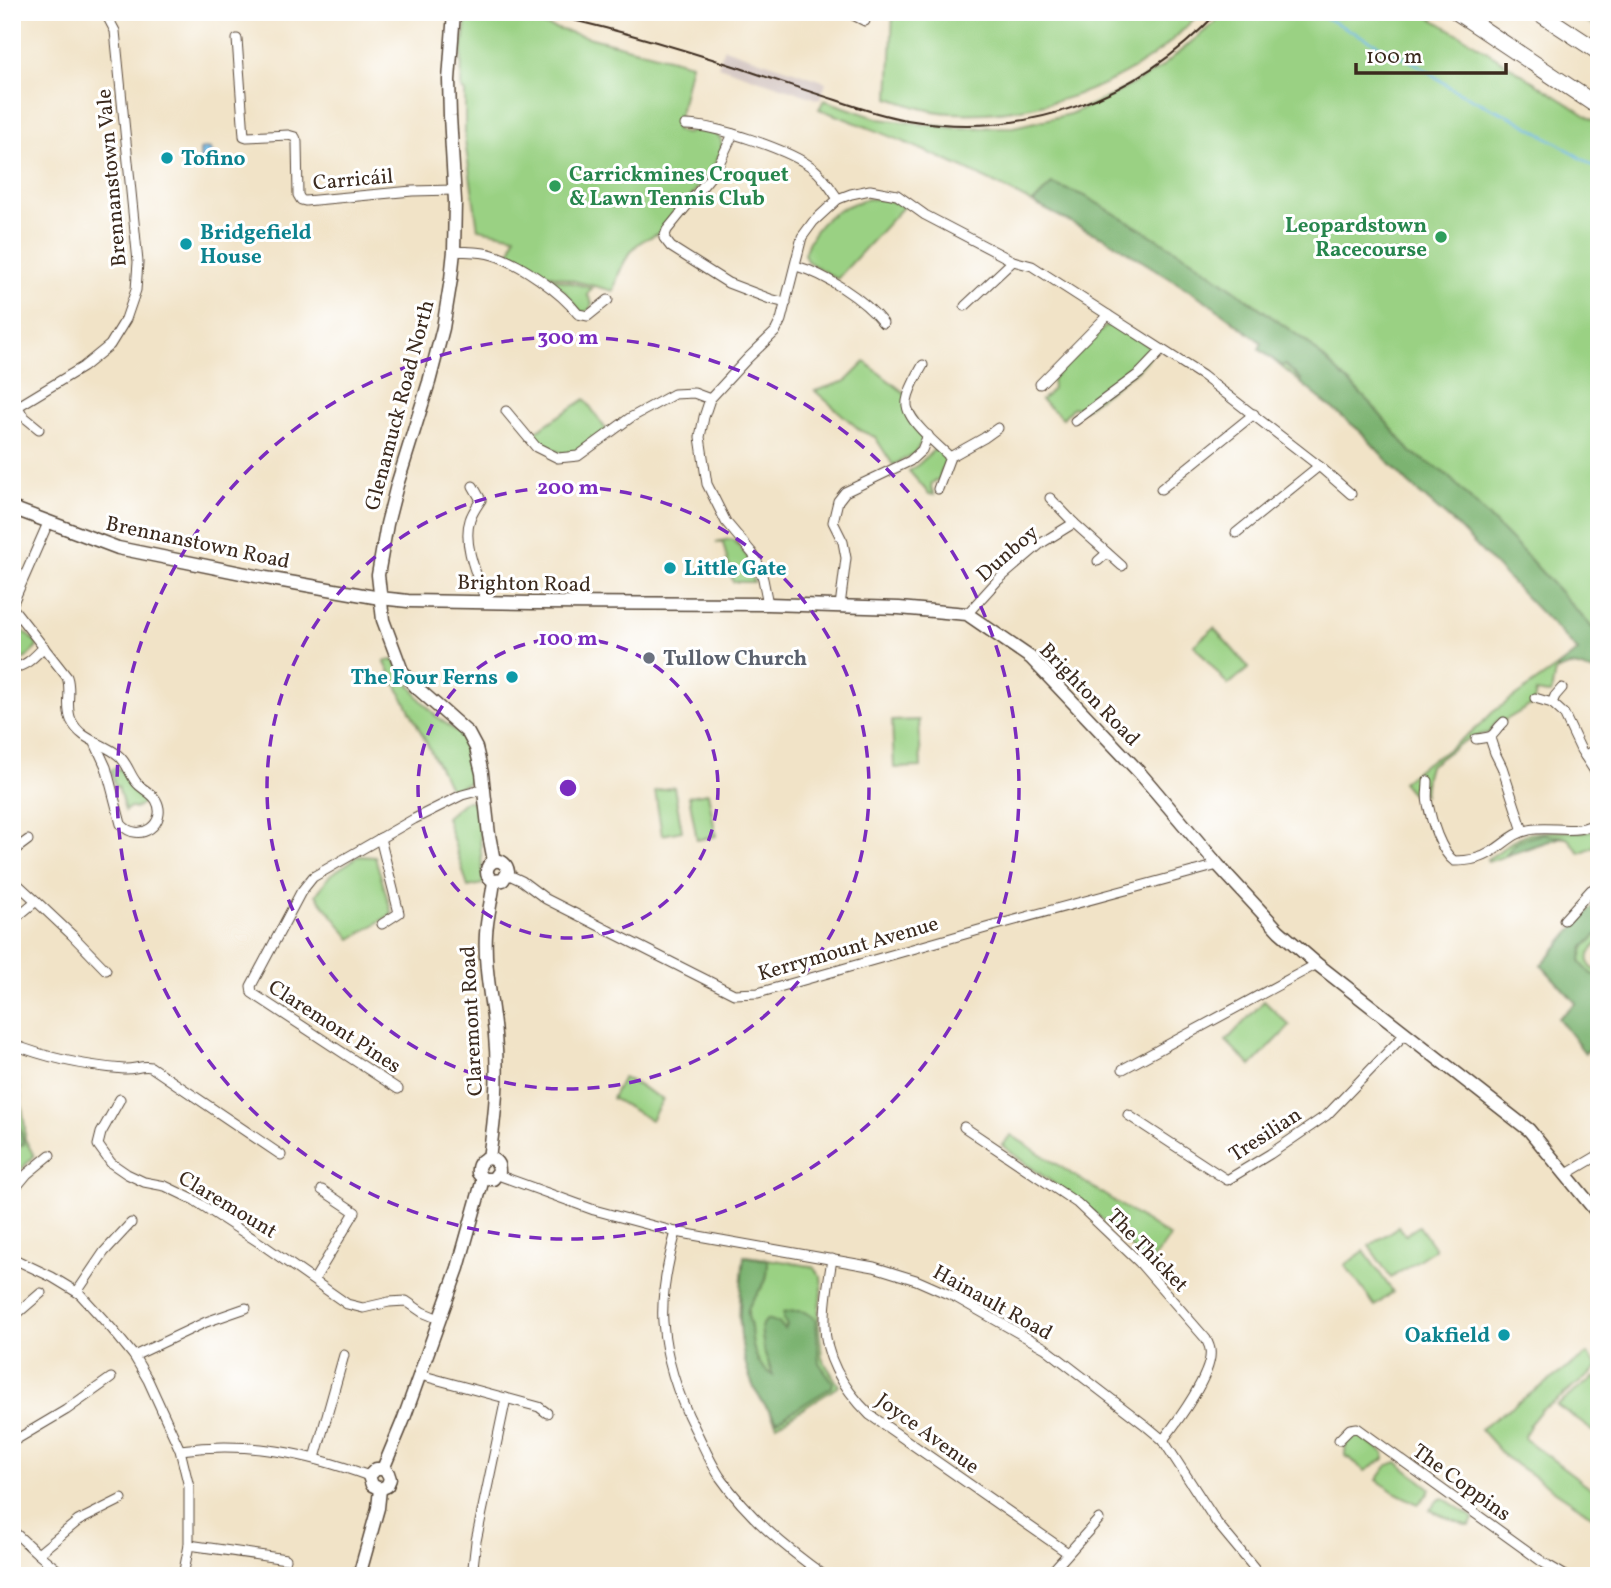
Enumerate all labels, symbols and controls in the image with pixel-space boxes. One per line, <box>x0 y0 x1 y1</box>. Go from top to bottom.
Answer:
scale bar <box>1356 32 1506 76</box>
text: 100 m <box>1366 43 1423 72</box>
street label: Brennanstown Vale <box>90 88 135 268</box>
place label: Tofino <box>181 145 246 174</box>
marker: Tofino <box>159 150 175 166</box>
place label: Carrickmines Croquet & Lawn Tennis Club <box>569 161 789 214</box>
street label: Carricáil <box>312 163 395 198</box>
marker: Carrickmines Croquet & Lawn Tennis Club <box>547 178 563 194</box>
place label: Leopardstown Racecourse <box>1285 212 1427 265</box>
place label: Bridgefield House <box>200 219 312 272</box>
marker: Leopardstown Racecourse <box>1433 229 1449 245</box>
marker: Bridgefield House <box>178 236 194 252</box>
street label: Glenamuck Road North <box>358 297 442 514</box>
text: 300 m <box>538 324 598 353</box>
text: 200 m <box>537 474 599 503</box>
street label: Brennanstown Road <box>103 510 292 577</box>
street label: Dunboy <box>971 519 1046 589</box>
place label: Little Gate <box>684 555 787 584</box>
marker: Little Gate <box>662 560 678 576</box>
street label: Brighton Road <box>457 569 591 600</box>
text: 100 m <box>538 625 598 654</box>
street label: Brighton Road <box>1032 637 1146 753</box>
place label: Tullow Church <box>663 645 808 674</box>
marker: Tullow Church <box>641 650 657 666</box>
place label: The Four Ferns <box>350 664 498 693</box>
marker: The Four Ferns <box>504 669 520 685</box>
centre of rings <box>556 776 580 800</box>
street label: Kerrymount Avenue <box>755 910 942 989</box>
street label: Claremont Road <box>454 945 491 1097</box>
street label: Claremont Pines <box>262 973 406 1081</box>
street label: Tresilian <box>1224 1101 1308 1170</box>
street label: Claremount <box>172 1164 282 1246</box>
street label: The Thicket <box>1100 1203 1194 1299</box>
street label: Hainault Road <box>927 1258 1057 1348</box>
place label: Oakfield <box>1405 1322 1490 1351</box>
marker: Oakfield <box>1496 1327 1512 1343</box>
street label: Joyce Avenue <box>870 1387 985 1482</box>
street label: The Coppins <box>1406 1438 1516 1529</box>

